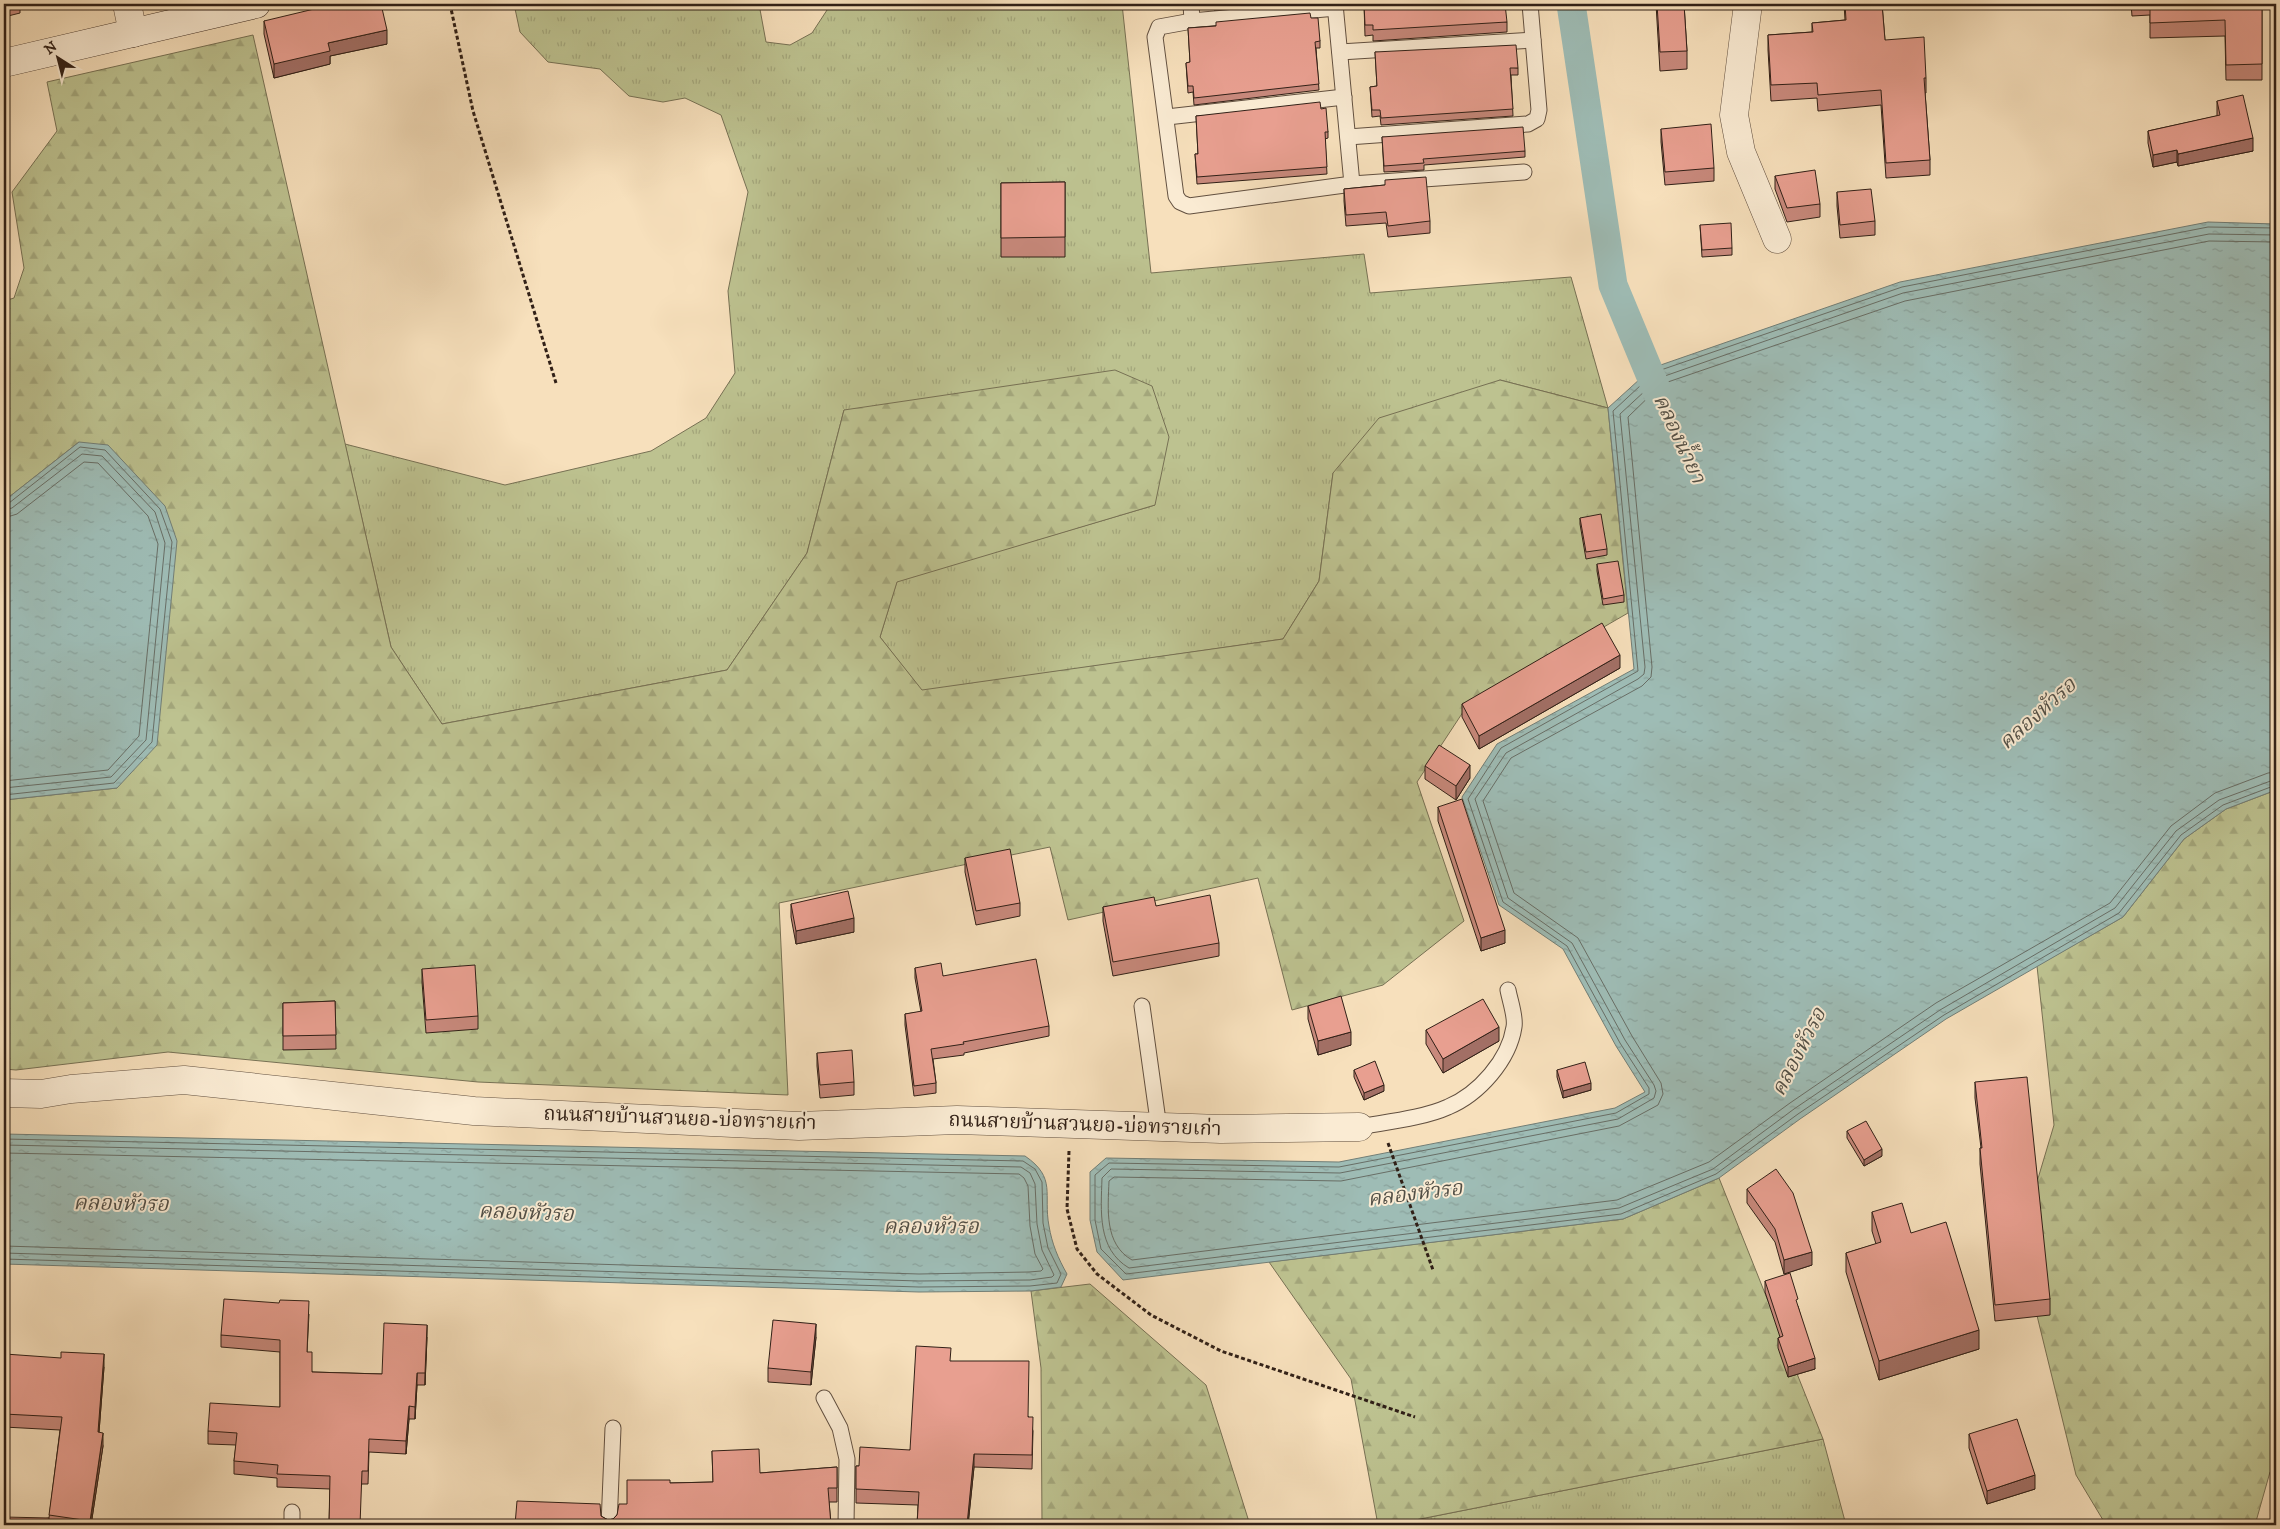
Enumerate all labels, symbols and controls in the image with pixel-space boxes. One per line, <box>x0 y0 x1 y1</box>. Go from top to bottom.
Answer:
north arrow <box>32 32 82 82</box>
text: N <box>41 37 61 59</box>
water label: คลองน้ำยา <box>1647 389 1715 488</box>
water label: คลองหัวรอ <box>1994 672 2083 756</box>
water label: คลองหัวรอ <box>1766 1003 1833 1100</box>
street label: ถนนสายบ้านสวนยอ-บ่อทรายเก่า <box>543 1102 817 1136</box>
street label: ถนนสายบ้านสวนยอ-บ่อทรายเก่า <box>948 1108 1222 1142</box>
water label: คลองหัวรอ <box>1366 1175 1465 1213</box>
water label: คลองหัวรอ <box>73 1190 170 1218</box>
water label: คลองหัวรอ <box>478 1198 575 1228</box>
water label: คลองหัวรอ <box>883 1214 979 1240</box>

